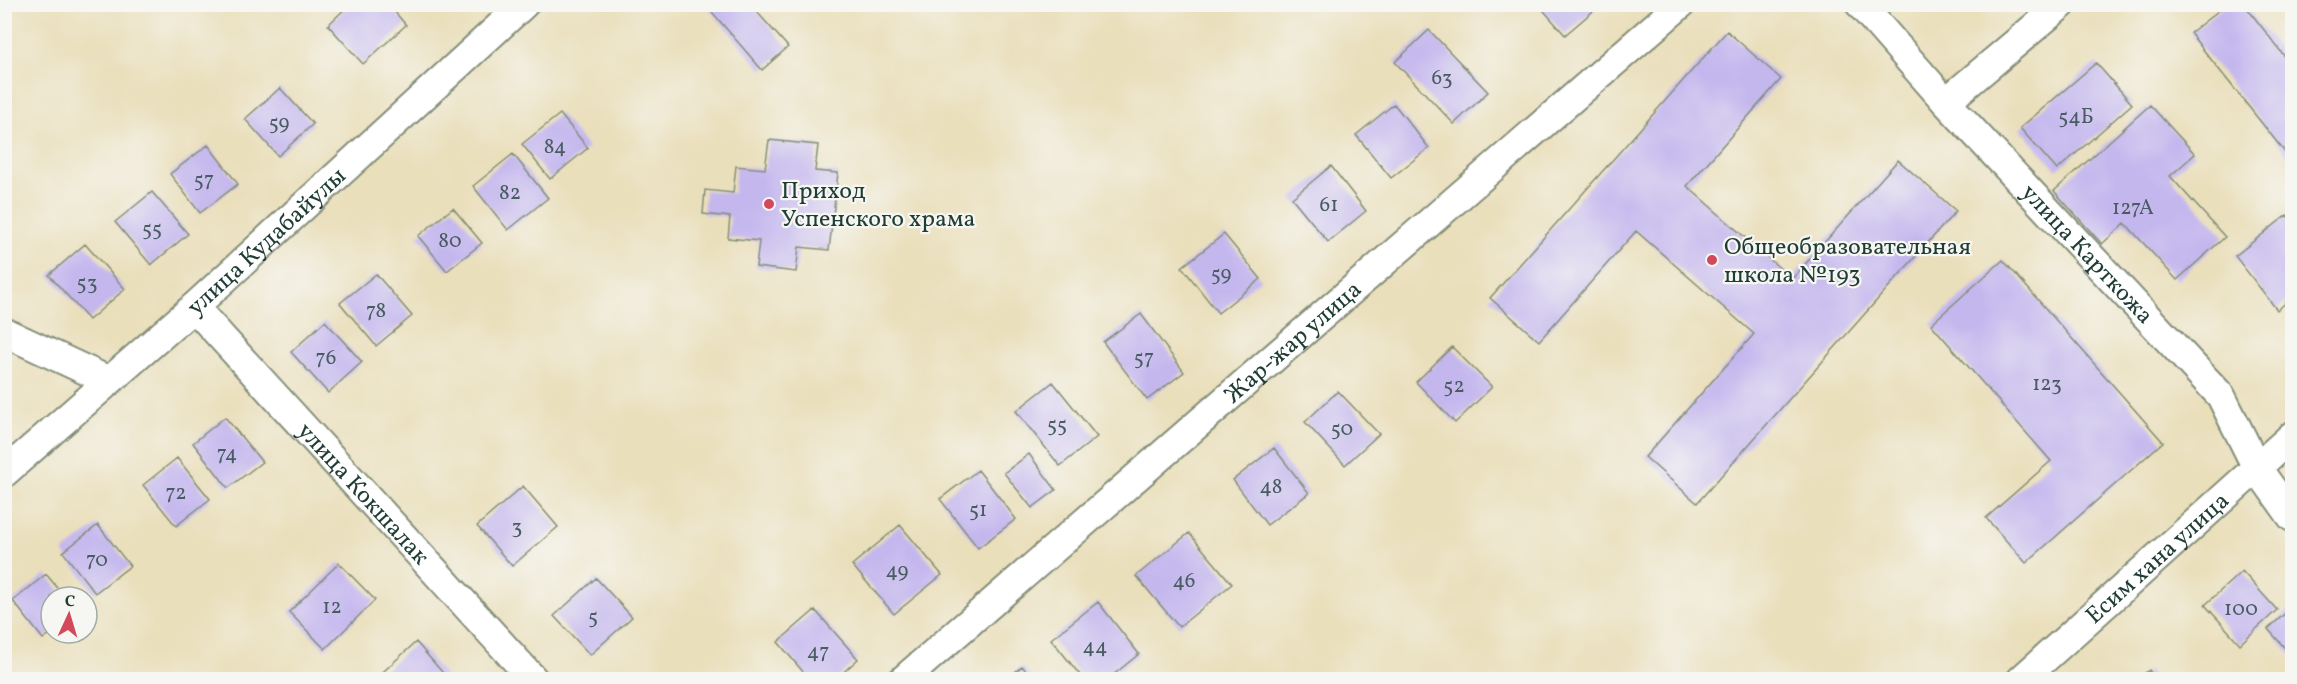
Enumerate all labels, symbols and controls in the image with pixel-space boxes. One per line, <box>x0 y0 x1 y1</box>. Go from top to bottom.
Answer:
house number: 63 <box>1431 64 1453 93</box>
house number: 54Б <box>2058 103 2094 132</box>
house number: 59 <box>269 109 289 138</box>
house number: 84 <box>544 133 566 162</box>
street label: улица Кудабайулы <box>180 160 355 324</box>
house number: 57 <box>194 166 214 195</box>
place label: Приход Успенского храма <box>781 175 975 237</box>
street label: улица Карткожа <box>2012 177 2160 333</box>
house number: 82 <box>499 179 521 208</box>
house number: 61 <box>1320 191 1338 220</box>
house number: 127А <box>2112 194 2154 223</box>
marker: Приход Успенского храма <box>762 197 776 211</box>
house number: 55 <box>142 215 162 244</box>
house number: 80 <box>438 227 462 256</box>
place label: Общеобразовательная школа №193 <box>1724 231 1971 293</box>
marker: Общеобразовательная школа №193 <box>1705 253 1719 267</box>
house number: 59 <box>1211 260 1231 289</box>
house number: 53 <box>77 269 97 298</box>
street label: Жар-жар улица <box>1218 274 1370 412</box>
house number: 78 <box>366 297 386 326</box>
house number: 76 <box>316 344 336 373</box>
house number: 57 <box>1134 344 1154 373</box>
house number: 123 <box>2032 370 2062 399</box>
house number: 52 <box>1443 372 1465 401</box>
house number: 55 <box>1047 411 1067 440</box>
house number: 50 <box>1331 415 1353 444</box>
street label: улица Кокшалак <box>288 416 436 574</box>
house number: 74 <box>217 440 237 469</box>
house number: 48 <box>1260 473 1282 502</box>
house number: 72 <box>165 479 187 508</box>
street label: Есим хана улица <box>2079 485 2238 633</box>
house number: 51 <box>969 496 987 525</box>
house number: 3 <box>512 513 522 542</box>
house number: 70 <box>86 546 108 575</box>
house number: 49 <box>886 557 909 586</box>
house number: 46 <box>1173 567 1195 596</box>
north arrow <box>39 585 99 645</box>
text: С <box>64 591 76 613</box>
house number: 12 <box>322 593 342 622</box>
house number: 100 <box>2224 595 2258 624</box>
house number: 5 <box>588 603 598 632</box>
house number: 44 <box>1082 633 1108 662</box>
house number: 47 <box>807 638 829 667</box>

